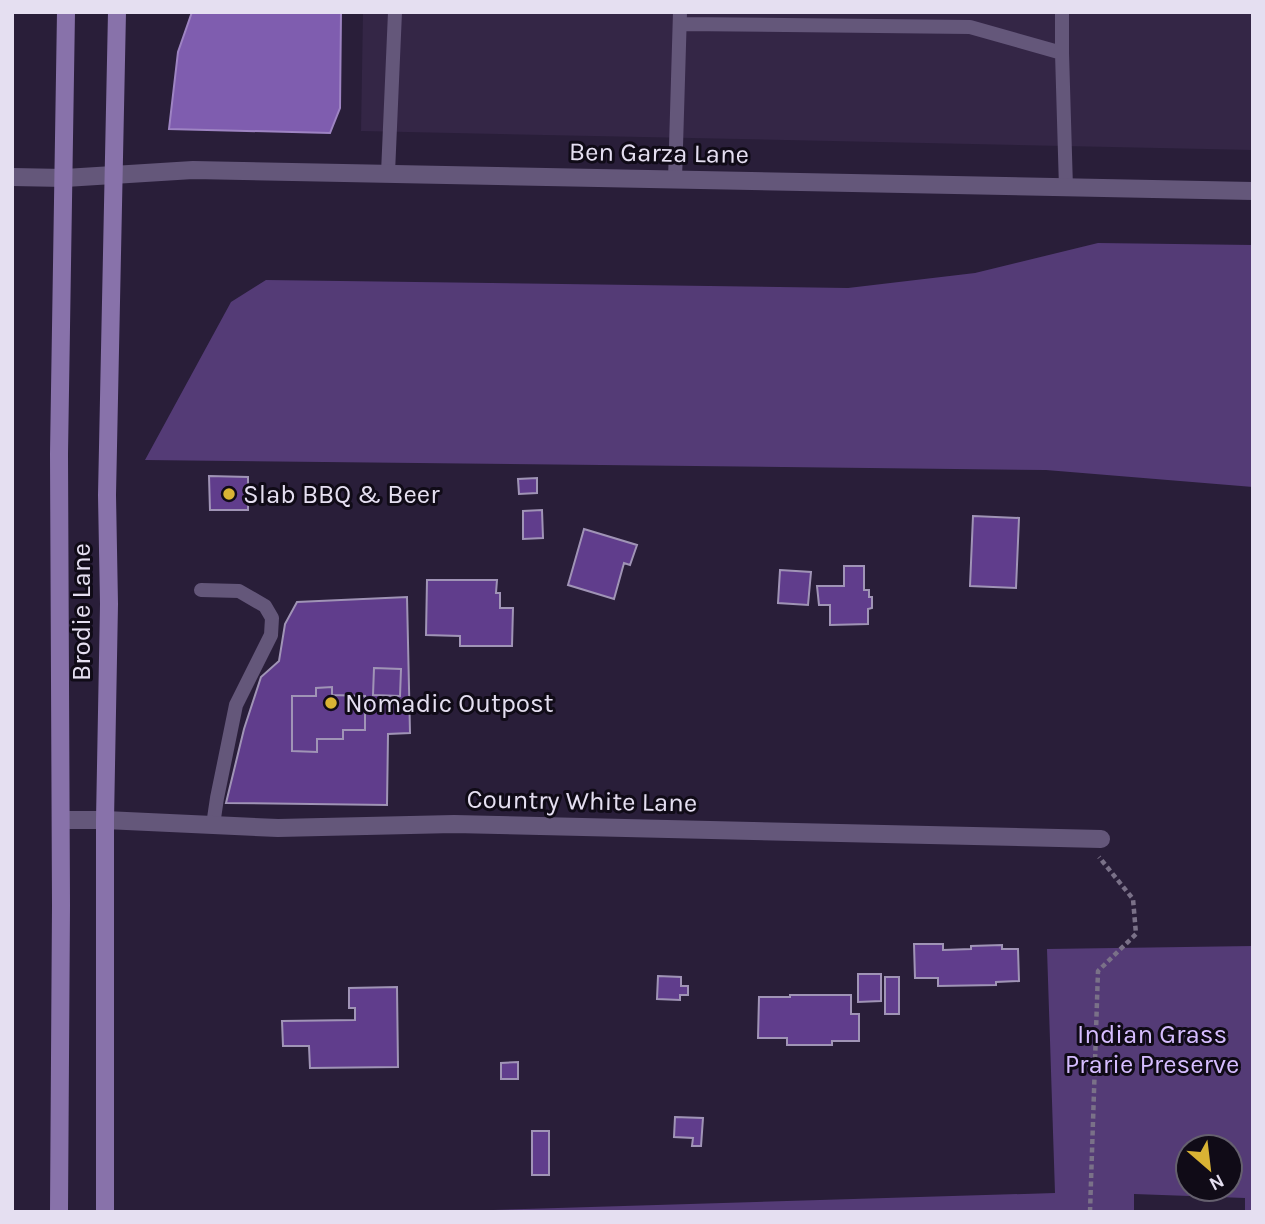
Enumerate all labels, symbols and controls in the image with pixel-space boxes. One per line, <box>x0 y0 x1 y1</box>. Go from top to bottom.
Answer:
street label: Ben Garza Lane <box>569 136 749 170</box>
place label: Slab BBQ & Beer <box>243 479 440 510</box>
marker: Slab BBQ & Beer <box>221 486 237 502</box>
street label: Brodie Lane <box>66 543 97 681</box>
place label: Nomadic Outpost <box>345 688 554 719</box>
marker: Nomadic Outpost <box>323 695 339 711</box>
street label: Country White Lane <box>466 783 698 819</box>
park label: Indian Grass Prarie Preserve <box>1065 1019 1239 1080</box>
north arrow <box>1174 1133 1244 1203</box>
text: N <box>1205 1169 1228 1195</box>

